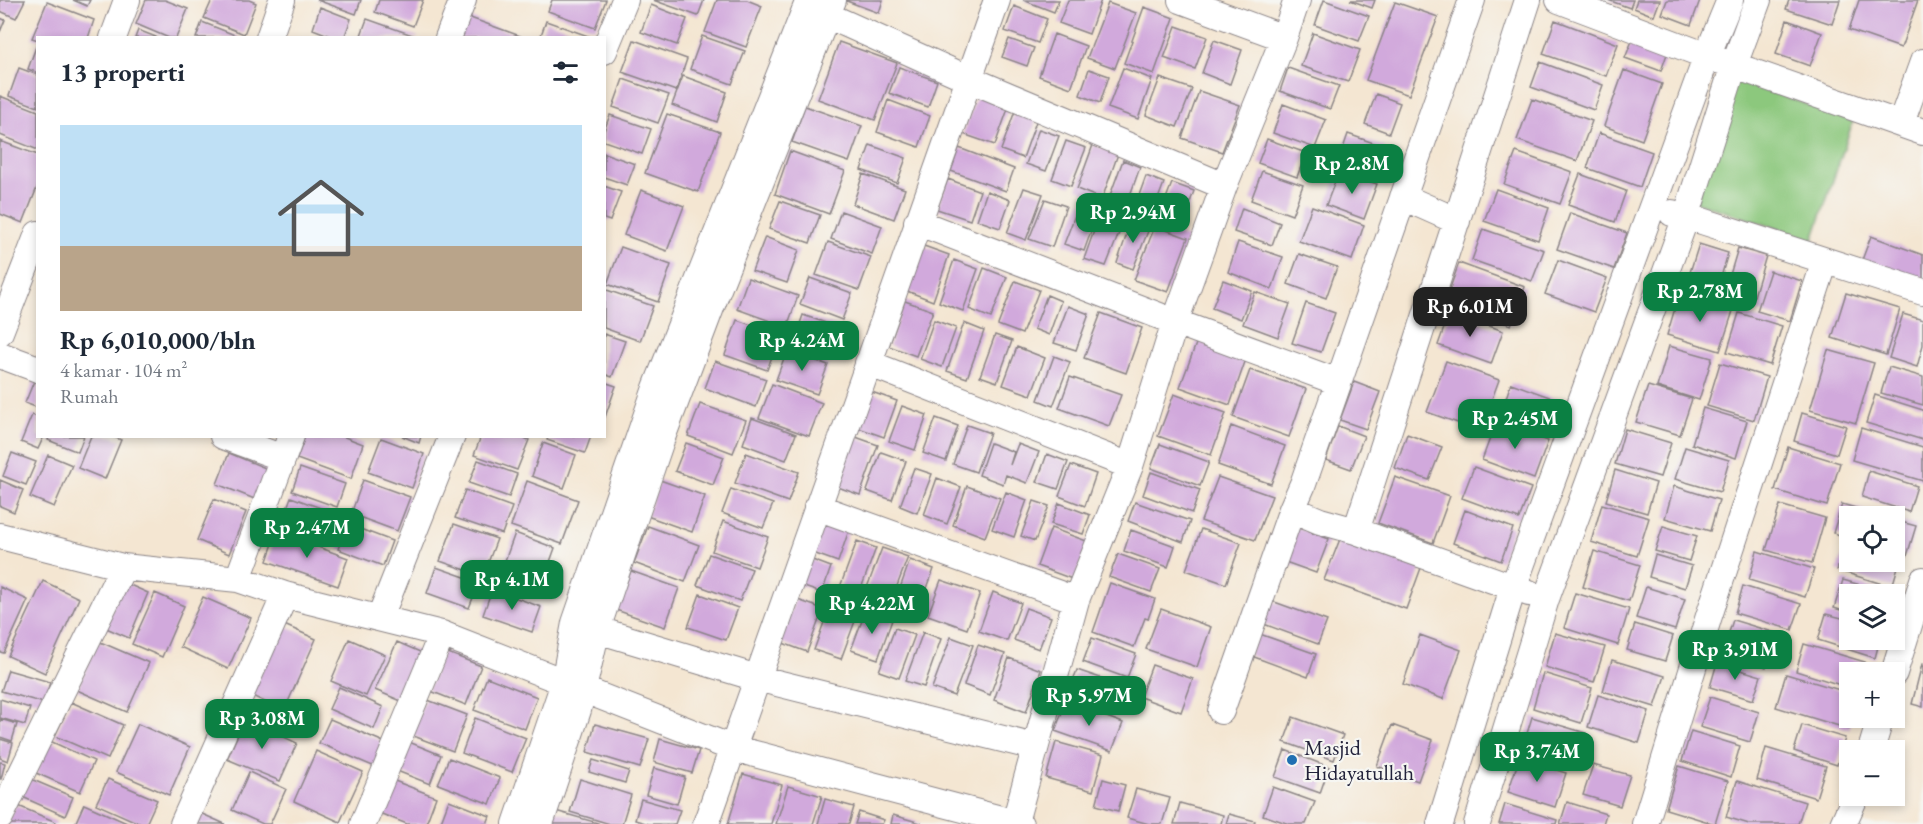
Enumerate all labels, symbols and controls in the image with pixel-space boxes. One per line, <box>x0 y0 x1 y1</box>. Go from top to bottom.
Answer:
text: 13 properti <box>60 55 185 89</box>
icon: filters <box>549 56 582 89</box>
pin: Rp 2.8M <box>1297 144 1407 195</box>
text: Rp 2.8M <box>1314 150 1390 176</box>
icon: home <box>267 164 375 272</box>
pin: Rp 2.94M <box>1071 193 1195 244</box>
text: Rp 2.94M <box>1090 199 1176 225</box>
pin: Rp 2.78M <box>1638 272 1762 323</box>
text: Rp 2.78M <box>1657 278 1743 304</box>
pin: Rp 6.01M <box>1408 287 1532 338</box>
text: Rp 6.01M <box>1427 293 1513 319</box>
pin: Rp 4.24M <box>740 321 864 372</box>
text: Rp 6,010,000/bln <box>60 323 256 357</box>
text: Rp 4.24M <box>759 327 845 353</box>
text: 4 kamar · 104 m² <box>60 357 188 383</box>
text: Rumah <box>60 383 119 409</box>
pin: Rp 2.45M <box>1453 399 1577 450</box>
text: Rp 2.45M <box>1472 405 1558 431</box>
map controls <box>1839 506 1905 806</box>
button: locate <box>1839 506 1905 572</box>
pin: Rp 2.47M <box>245 508 369 559</box>
text: Rp 2.47M <box>264 514 350 540</box>
pin: Rp 4.1M <box>457 560 567 611</box>
text: Rp 4.1M <box>474 566 550 592</box>
pin: Rp 4.22M <box>810 584 934 635</box>
button: layers <box>1839 584 1905 650</box>
text: Rp 4.22M <box>829 590 915 616</box>
pin: Rp 3.91M <box>1673 630 1797 681</box>
text: Rp 3.91M <box>1692 636 1778 662</box>
button: + <box>1839 662 1905 728</box>
pin: Rp 5.97M <box>1027 676 1151 727</box>
text: Rp 5.97M <box>1046 682 1132 708</box>
pin: Rp 3.08M <box>200 699 324 750</box>
text: Rp 3.08M <box>219 705 305 731</box>
pin: Rp 3.74M <box>1475 732 1599 783</box>
place label: Masjid Hidayatullah <box>1304 733 1414 787</box>
text: Rp 3.74M <box>1494 738 1580 764</box>
button: − <box>1839 740 1905 806</box>
marker: Masjid Hidayatullah <box>1285 753 1299 767</box>

